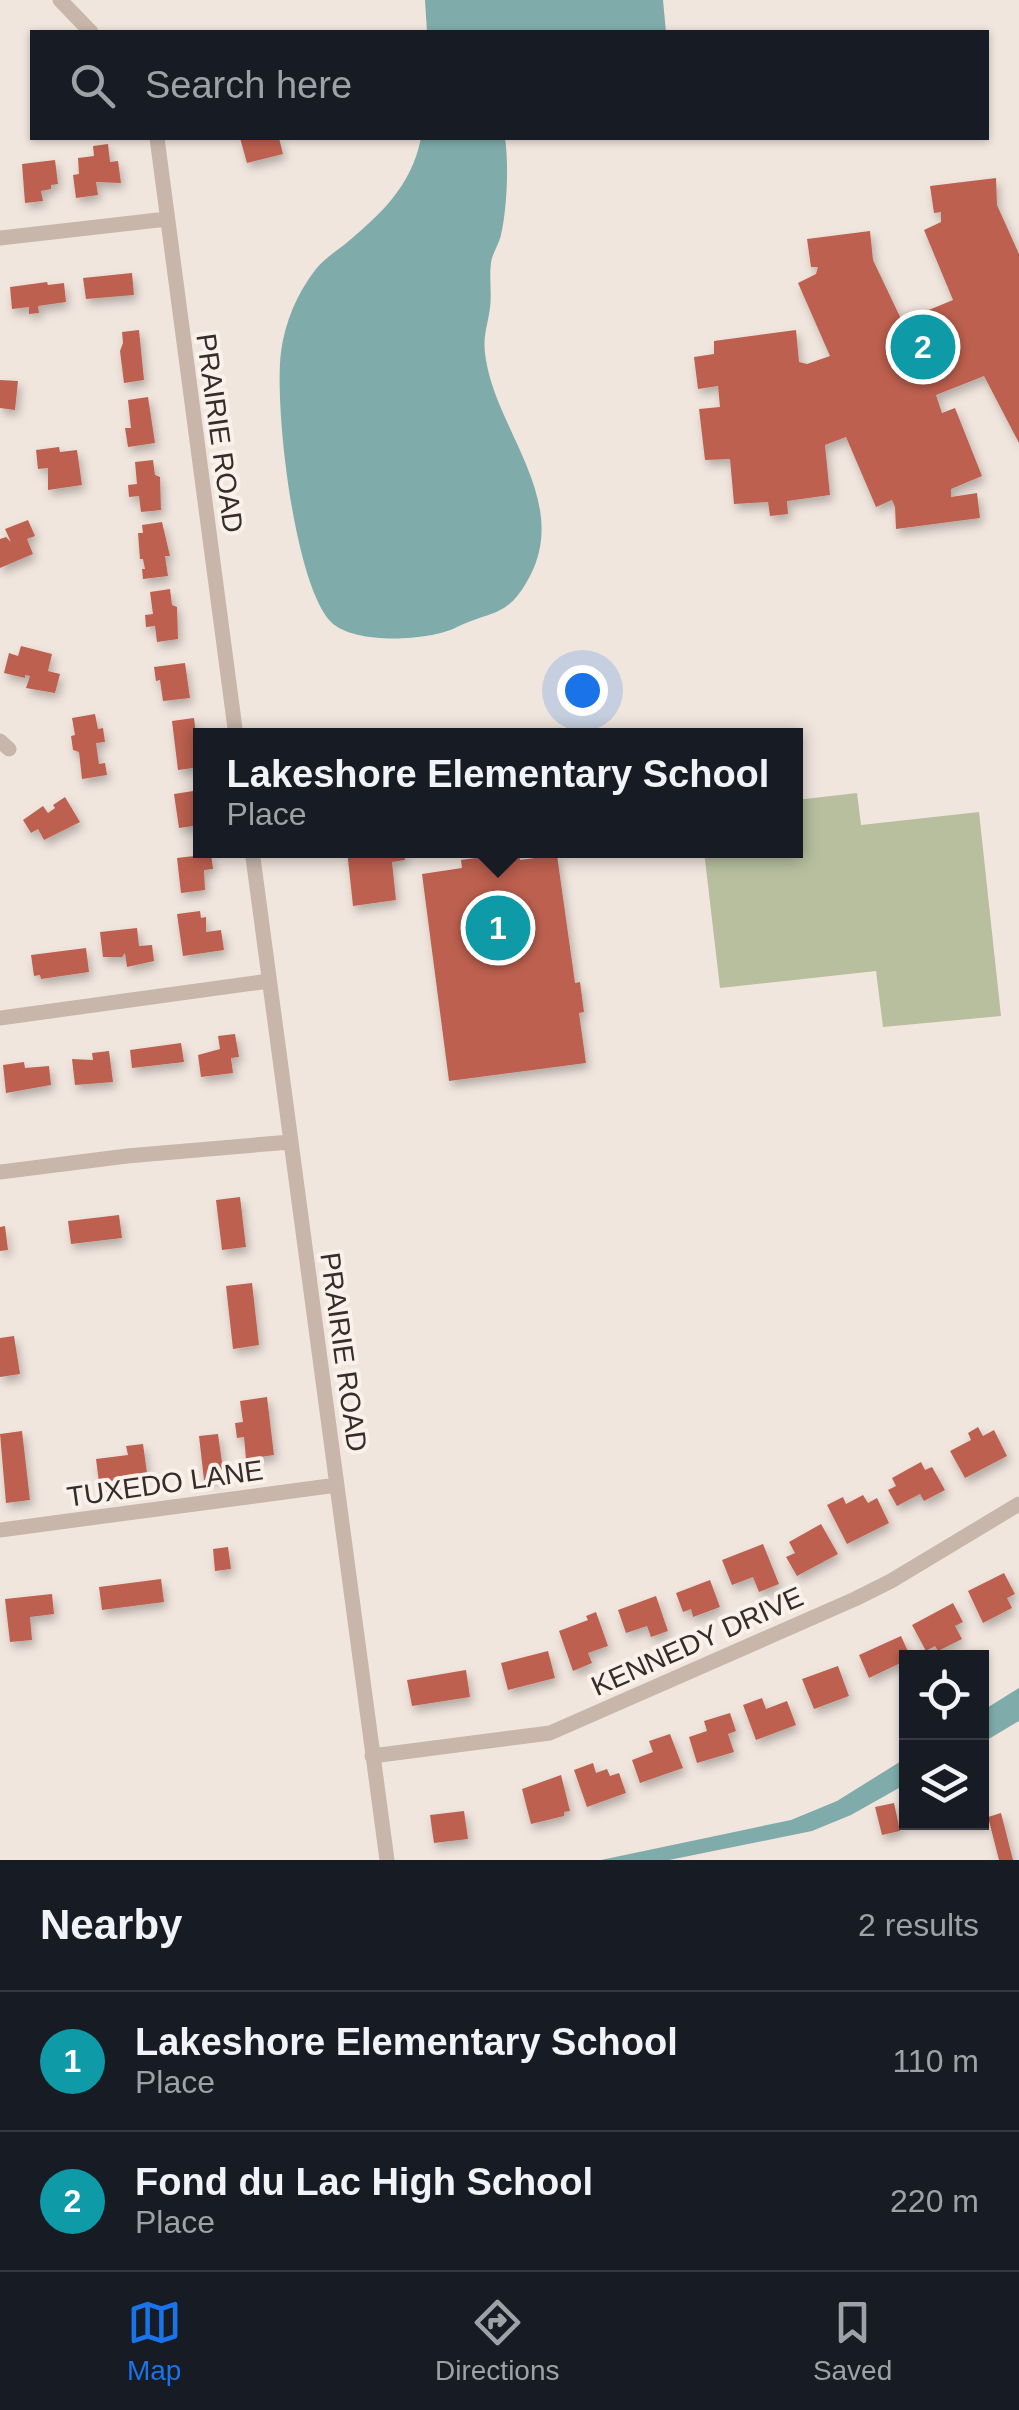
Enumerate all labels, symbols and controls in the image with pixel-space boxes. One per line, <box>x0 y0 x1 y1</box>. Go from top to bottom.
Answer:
search box <box>30 30 989 140</box>
icon: search <box>65 58 120 113</box>
text: Search here <box>145 64 352 106</box>
pin: 2 <box>890 310 956 384</box>
street label: PRAIRIE ROAD <box>190 332 249 535</box>
your location <box>557 665 608 716</box>
popup <box>193 728 803 858</box>
text: Lakeshore Elementary School <box>227 753 769 795</box>
text: Place <box>227 796 307 832</box>
pin: 1 <box>466 890 530 966</box>
street label: PRAIRIE ROAD <box>314 1251 373 1454</box>
street label: TUXEDO LANE <box>65 1454 265 1513</box>
street label: KENNEDY DRIVE <box>587 1581 808 1702</box>
map controls <box>899 1650 989 1830</box>
button: locate <box>899 1650 989 1740</box>
button: layers <box>899 1740 989 1830</box>
text: Nearby <box>40 1901 182 1948</box>
text: 2 results <box>858 1907 979 1943</box>
text: Lakeshore Elementary School <box>135 2021 678 2063</box>
text: 1 <box>64 2043 81 2079</box>
text: 110 m <box>892 2043 979 2079</box>
text: Place <box>135 2064 215 2100</box>
text: Fond du Lac High School <box>135 2161 593 2203</box>
text: 2 <box>64 2183 81 2219</box>
text: 220 m <box>890 2183 979 2219</box>
text: Place <box>135 2204 215 2240</box>
tab: Map <box>127 2295 182 2387</box>
tab: Directions <box>435 2295 560 2387</box>
tab: Saved <box>813 2295 892 2387</box>

